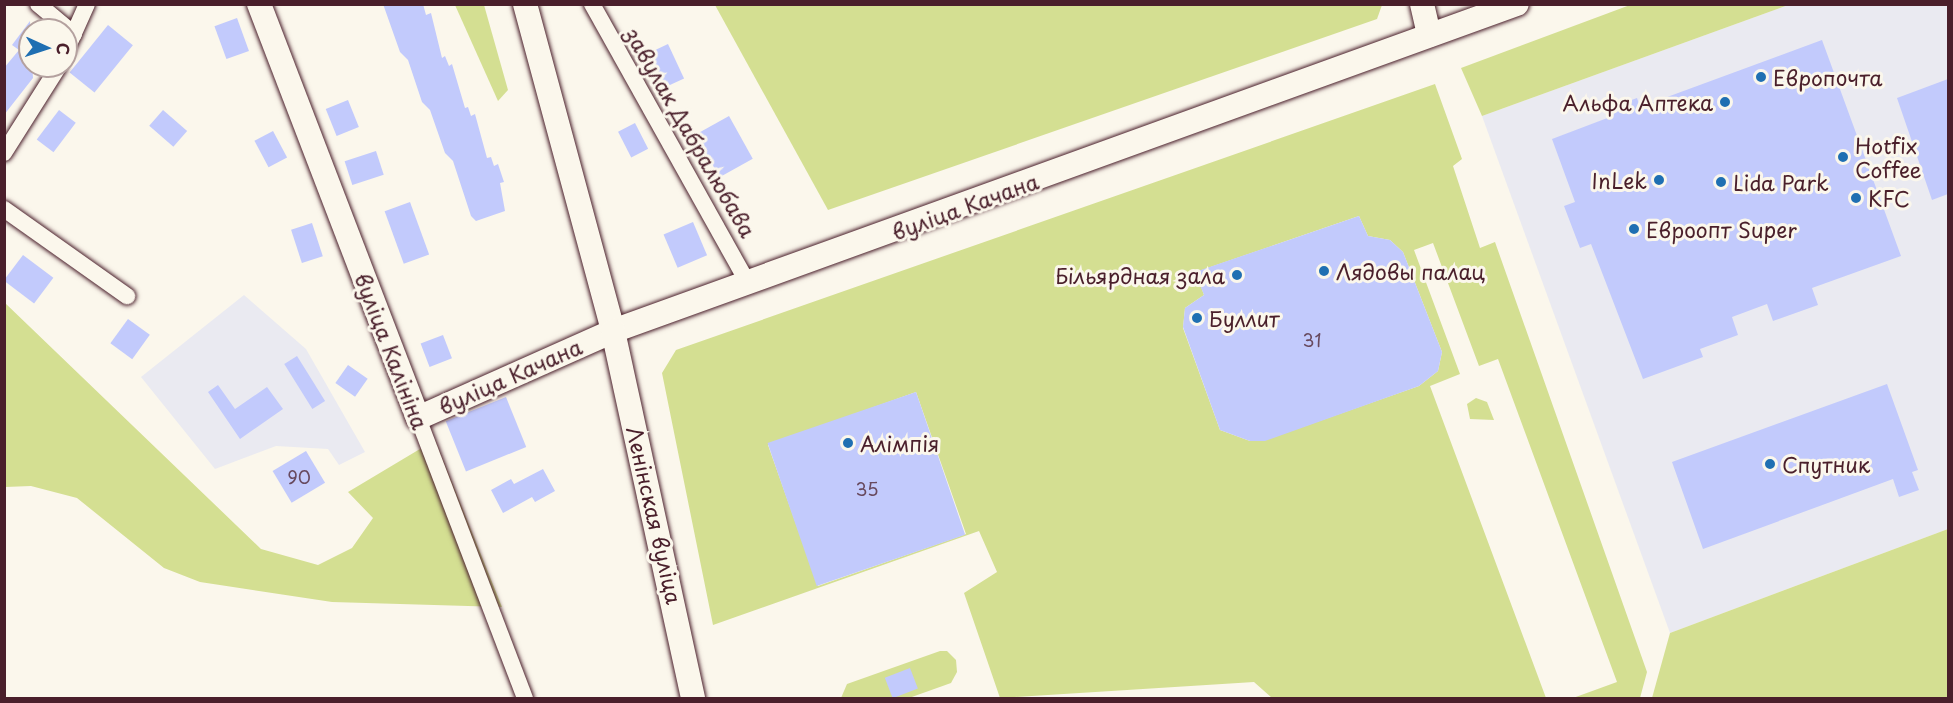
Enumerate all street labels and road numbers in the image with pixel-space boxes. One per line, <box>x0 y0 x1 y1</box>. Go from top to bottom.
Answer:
street label: завулак Дабралюбава <box>620 22 762 242</box>
street label: вуліца Качана <box>889 168 1041 244</box>
street label: вуліца Калініна <box>351 270 433 432</box>
street label: вуліца Качана <box>435 333 585 419</box>
street label: Ленінская вуліца <box>622 423 688 607</box>

